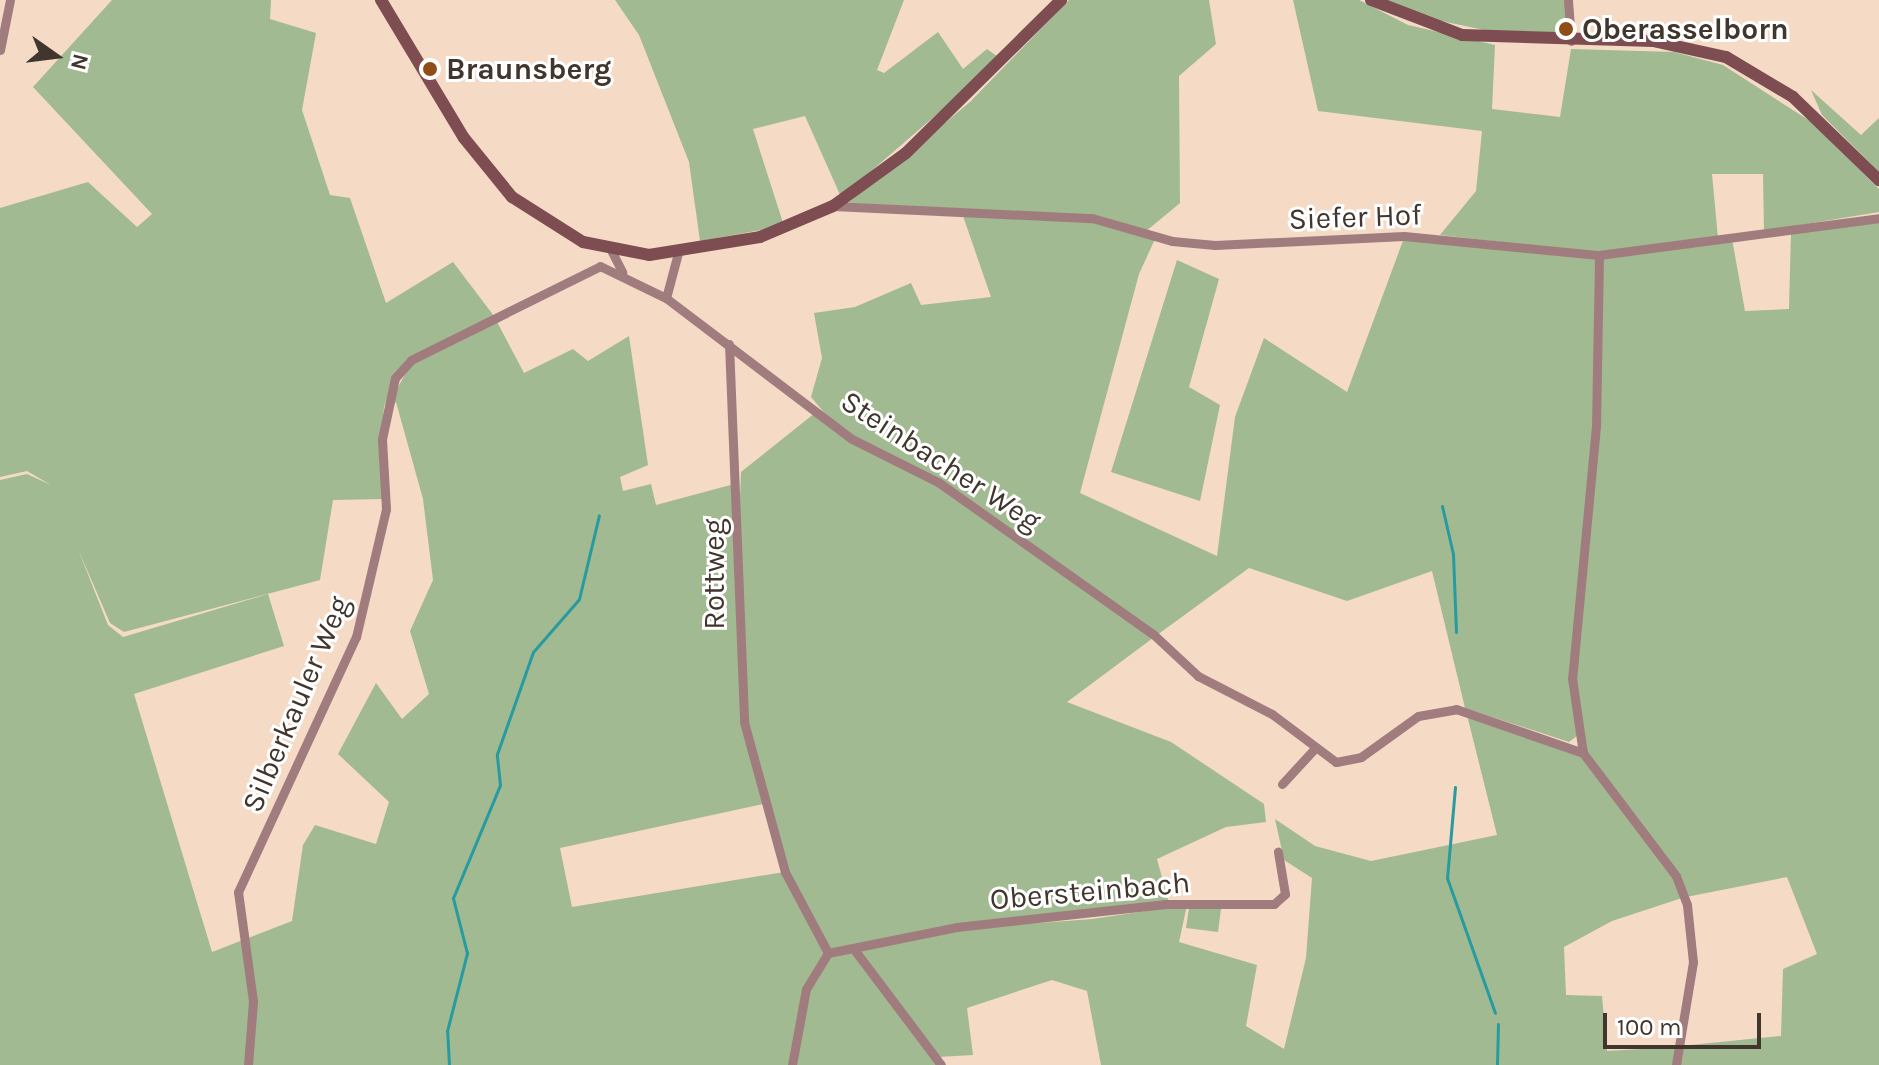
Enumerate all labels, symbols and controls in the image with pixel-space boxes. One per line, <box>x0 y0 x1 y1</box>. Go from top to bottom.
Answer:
place label: Oberasselborn <box>1582 11 1789 47</box>
north arrow <box>16 16 96 96</box>
marker: Oberasselborn <box>1557 20 1575 38</box>
text: N <box>65 51 94 73</box>
place label: Braunsberg <box>446 51 611 87</box>
marker: Braunsberg <box>421 60 439 78</box>
street label: Siefer Hof <box>1288 197 1422 237</box>
street label: Steinbacher Weg <box>834 383 1048 539</box>
street label: Rottweg <box>696 518 732 630</box>
street label: Silberkauler Weg <box>234 591 358 817</box>
street label: Obersteinbach <box>988 864 1192 918</box>
scale bar <box>1607 997 1765 1047</box>
text: 100 m <box>1617 1013 1682 1041</box>

